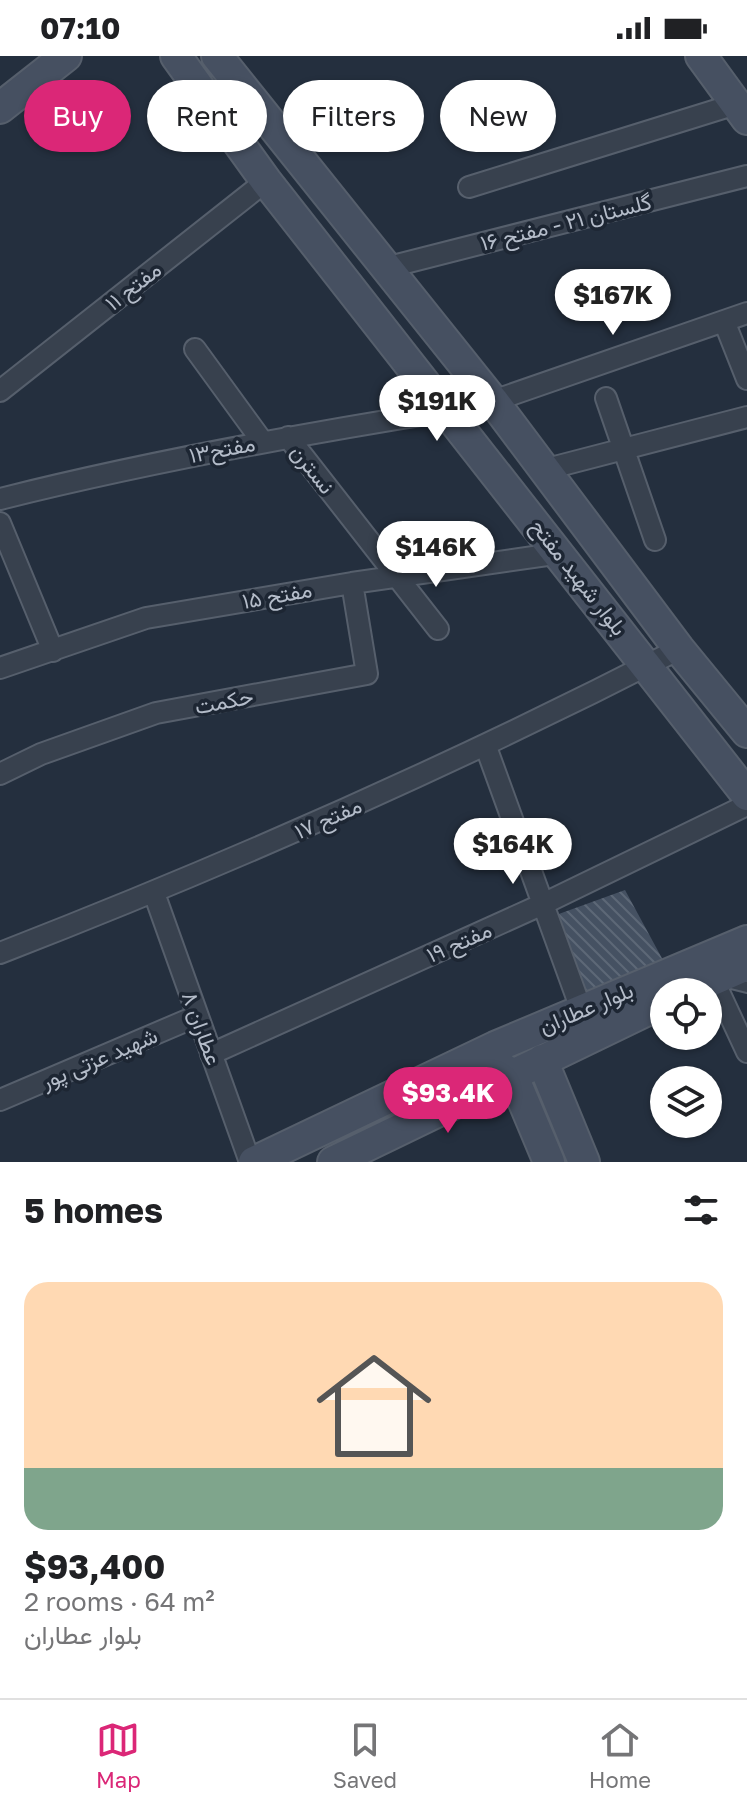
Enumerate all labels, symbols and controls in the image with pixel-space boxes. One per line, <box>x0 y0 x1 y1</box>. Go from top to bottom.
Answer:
text: 07:10 <box>40 10 120 46</box>
chip: Buy <box>24 80 131 152</box>
chip: Rent <box>147 80 267 152</box>
chip: Filters <box>283 80 424 152</box>
chip: New <box>440 80 556 152</box>
street label: گلستان ۲۱ - مفتح ۱۶ <box>478 187 655 258</box>
street label: مفتح ۱۱ <box>99 255 167 317</box>
pin: $167K <box>557 269 669 337</box>
text: $167K <box>573 279 653 310</box>
pin: $191K <box>381 375 493 443</box>
text: $191K <box>397 385 477 416</box>
street label: مفتح۱۳ <box>187 429 258 470</box>
street label: نسترن <box>285 439 341 499</box>
street label: بلوار شهید مفتح <box>524 513 633 642</box>
pin: $146K <box>380 521 492 589</box>
text: $146K <box>395 531 477 562</box>
street label: مفتح ۱۵ <box>240 575 314 616</box>
street label: حکمت <box>192 682 255 719</box>
street label: مفتح ۱۷ <box>290 791 366 846</box>
pin: $164K <box>457 818 569 886</box>
text: $164K <box>472 828 554 859</box>
street label: مفتح ۱۹ <box>422 915 496 970</box>
street label: بلوار عطاران <box>535 976 637 1040</box>
map controls <box>650 978 722 1138</box>
button: locate <box>650 978 722 1050</box>
street label: عطاران ۸ <box>176 987 228 1069</box>
street label: شهید عزتی پور <box>36 1021 162 1096</box>
button: layers <box>650 1066 722 1138</box>
pin: $93.4K <box>383 1067 513 1135</box>
text: $93.4K <box>401 1077 495 1108</box>
icon: filters <box>679 1188 723 1232</box>
text: 5 homes <box>24 1190 163 1230</box>
icon: home <box>302 1334 446 1478</box>
text: $93,400 <box>24 1546 165 1586</box>
text: 2 rooms · 64 m² <box>24 1586 215 1617</box>
text: بلوار عطاران <box>24 1619 142 1650</box>
tab: Map <box>96 1718 141 1793</box>
tab: Saved <box>333 1718 397 1793</box>
tab: Home <box>589 1718 651 1793</box>

